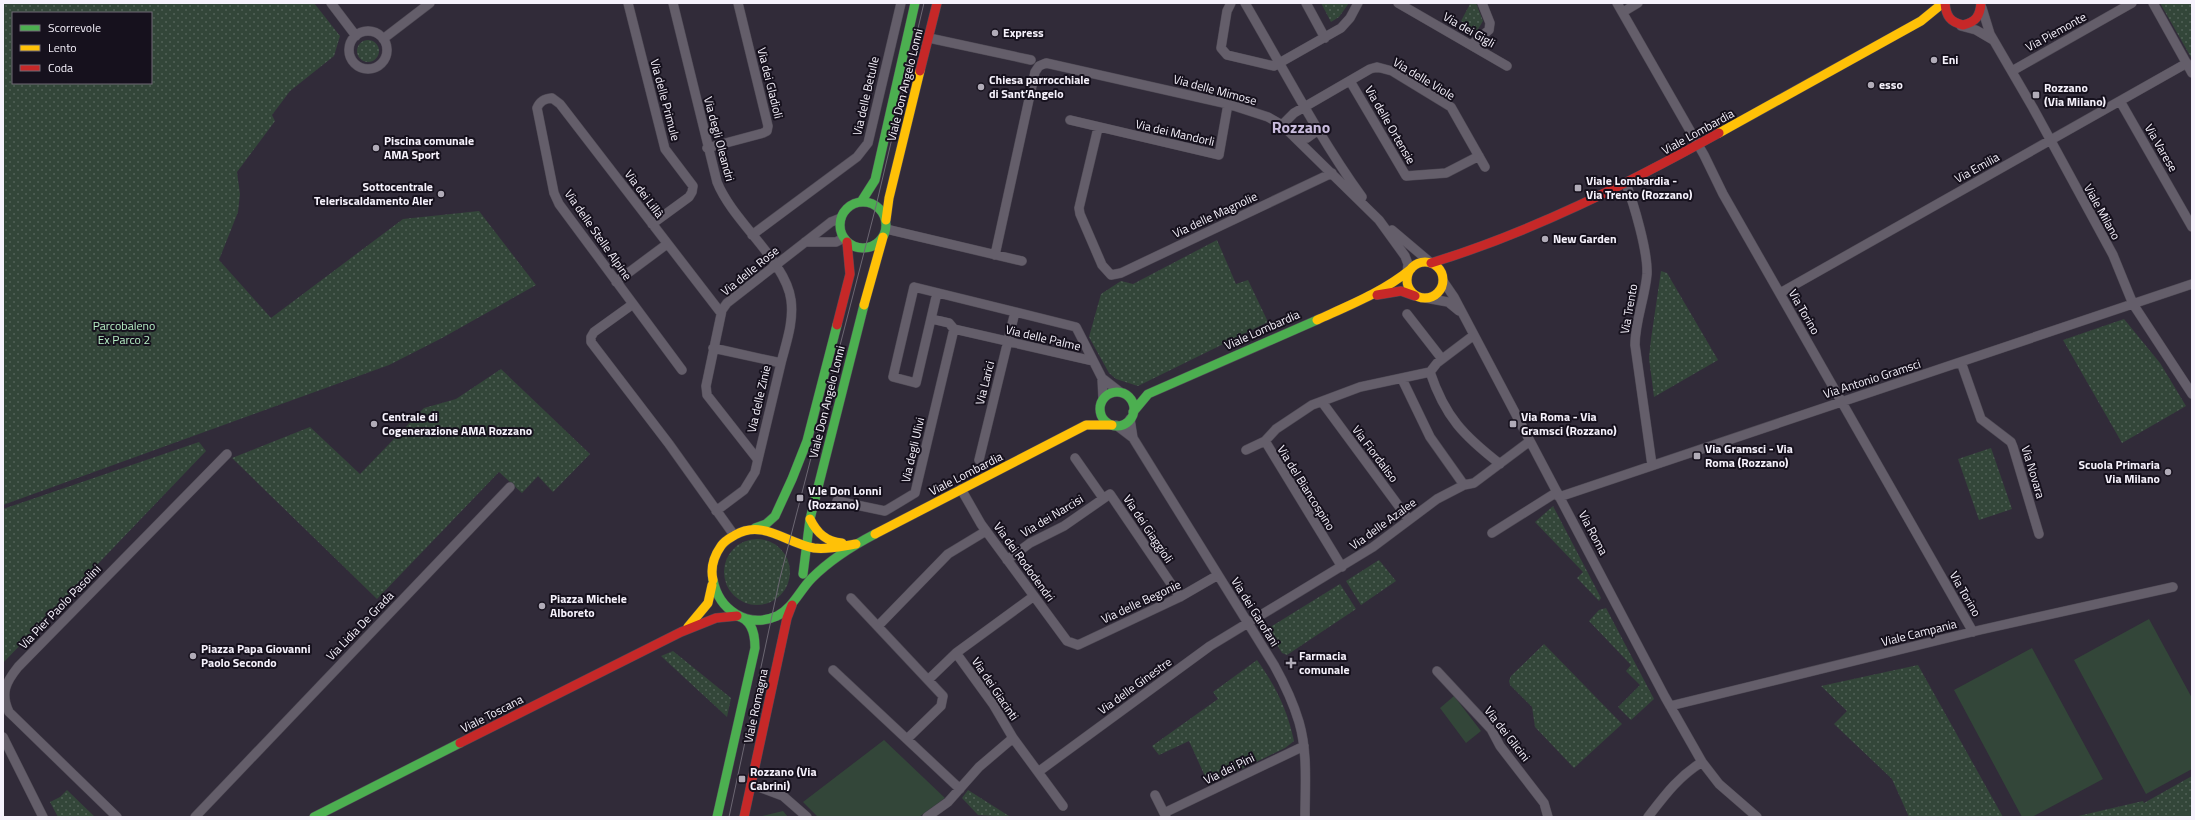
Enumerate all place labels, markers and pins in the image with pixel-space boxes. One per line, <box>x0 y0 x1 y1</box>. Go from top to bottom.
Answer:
place label: Express <box>1003 23 1044 42</box>
marker: Express <box>990 28 1000 38</box>
place label: Eni <box>1942 50 1958 69</box>
marker: Eni <box>1929 55 1939 65</box>
place label: Chiesa parrocchiale di Sant’Angelo <box>989 70 1090 103</box>
place label: esso <box>1879 75 1903 94</box>
place label: Rozzano (Via Milano) <box>2044 78 2106 111</box>
marker: esso <box>1866 80 1876 90</box>
marker: Chiesa parrocchiale di Sant’Angelo <box>976 82 986 92</box>
marker: Rozzano (Via Milano) <box>2031 90 2041 100</box>
place label: Piscina comunale AMA Sport <box>384 131 474 164</box>
marker: Piscina comunale AMA Sport <box>371 143 381 153</box>
place label: Viale Lombardia - Via Trento (Rozzano) <box>1586 171 1693 204</box>
place label: Sottocentrale Teleriscaldamento Aler <box>314 177 434 210</box>
marker: Viale Lombardia - Via Trento (Rozzano) <box>1573 183 1583 193</box>
marker: Sottocentrale Teleriscaldamento Aler <box>436 189 446 199</box>
place label: New Garden <box>1553 229 1617 248</box>
marker: New Garden <box>1540 234 1550 244</box>
place label: Centrale di Cogenerazione AMA Rozzano <box>382 407 532 440</box>
place label: Via Roma - Via Gramsci (Rozzano) <box>1521 407 1617 440</box>
marker: Centrale di Cogenerazione AMA Rozzano <box>369 419 379 429</box>
marker: Via Roma - Via Gramsci (Rozzano) <box>1508 419 1518 429</box>
place label: Via Gramsci - Via Roma (Rozzano) <box>1705 439 1793 472</box>
marker: Via Gramsci - Via Roma (Rozzano) <box>1692 451 1702 461</box>
place label: Scuola Primaria Via Milano <box>2079 455 2160 488</box>
marker: Scuola Primaria Via Milano <box>2163 467 2173 477</box>
place label: V.le Don Lonni (Rozzano) <box>808 481 882 514</box>
marker: V.le Don Lonni (Rozzano) <box>795 493 805 503</box>
place label: Piazza Michele Alboreto <box>550 589 627 622</box>
marker: Piazza Michele Alboreto <box>537 601 547 611</box>
place label: Piazza Papa Giovanni Paolo Secondo <box>201 639 311 672</box>
place label: Farmacia comunale <box>1299 646 1350 679</box>
marker: Piazza Papa Giovanni Paolo Secondo <box>188 651 198 661</box>
marker: Farmacia comunale <box>1286 658 1296 668</box>
place label: Rozzano (Via Cabrini) <box>750 762 817 795</box>
marker: Rozzano (Via Cabrini) <box>737 774 747 784</box>

